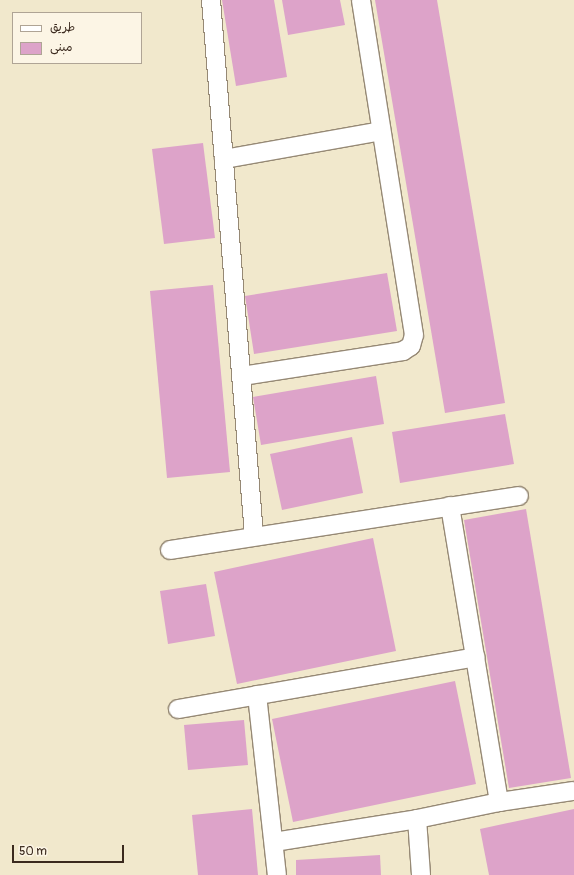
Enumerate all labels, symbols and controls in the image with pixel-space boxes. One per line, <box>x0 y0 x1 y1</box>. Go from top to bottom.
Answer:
legend <box>12 12 142 64</box>
text: طريق <box>50 20 75 35</box>
text: مبنى <box>50 40 73 55</box>
scale bar <box>14 837 126 863</box>
text: 50 m <box>19 844 47 859</box>

